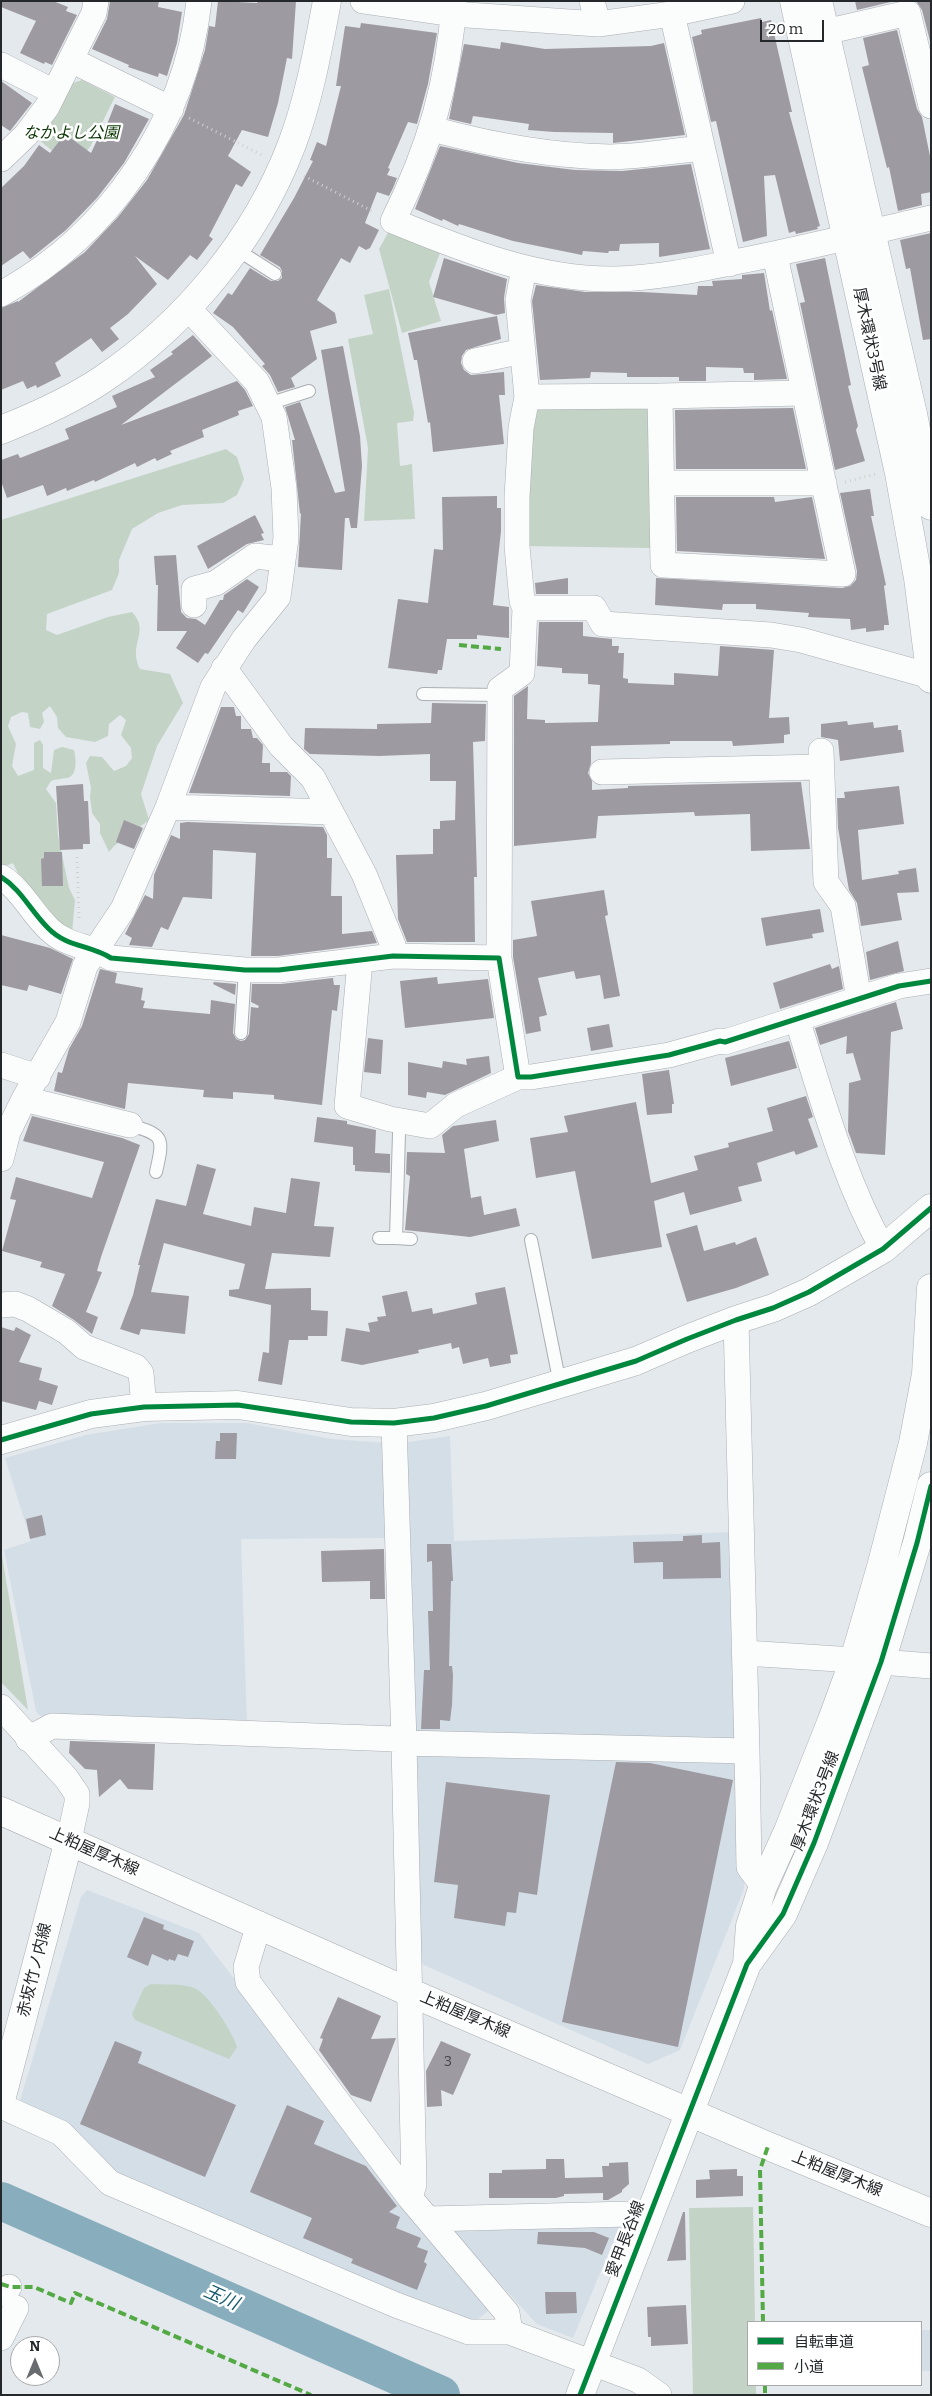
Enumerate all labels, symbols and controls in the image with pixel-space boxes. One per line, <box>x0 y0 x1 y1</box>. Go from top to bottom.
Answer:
scale bar <box>762 10 826 42</box>
text: 20 m <box>768 20 803 38</box>
park label: なかよし公園 <box>23 124 119 144</box>
street label: 厚木環状3号線 <box>849 286 889 392</box>
street label: 厚木環状3号線 <box>788 1748 844 1854</box>
street label: 上粕屋厚木線 <box>46 1824 142 1880</box>
street label: 赤坂竹ノ内線 <box>14 1921 56 2019</box>
street label: 上粕屋厚木線 <box>417 1987 513 2043</box>
house number: 3 <box>444 2054 452 2070</box>
street label: 上粕屋厚木線 <box>789 2147 885 2201</box>
street label: 愛甲長谷線 <box>603 2198 649 2280</box>
water label: 玉川 <box>200 2281 242 2315</box>
legend <box>747 2321 922 2386</box>
text: 自転車道 <box>794 2333 854 2351</box>
north arrow <box>10 2336 60 2386</box>
text: N <box>30 2338 40 2355</box>
text: 小道 <box>794 2358 824 2376</box>

